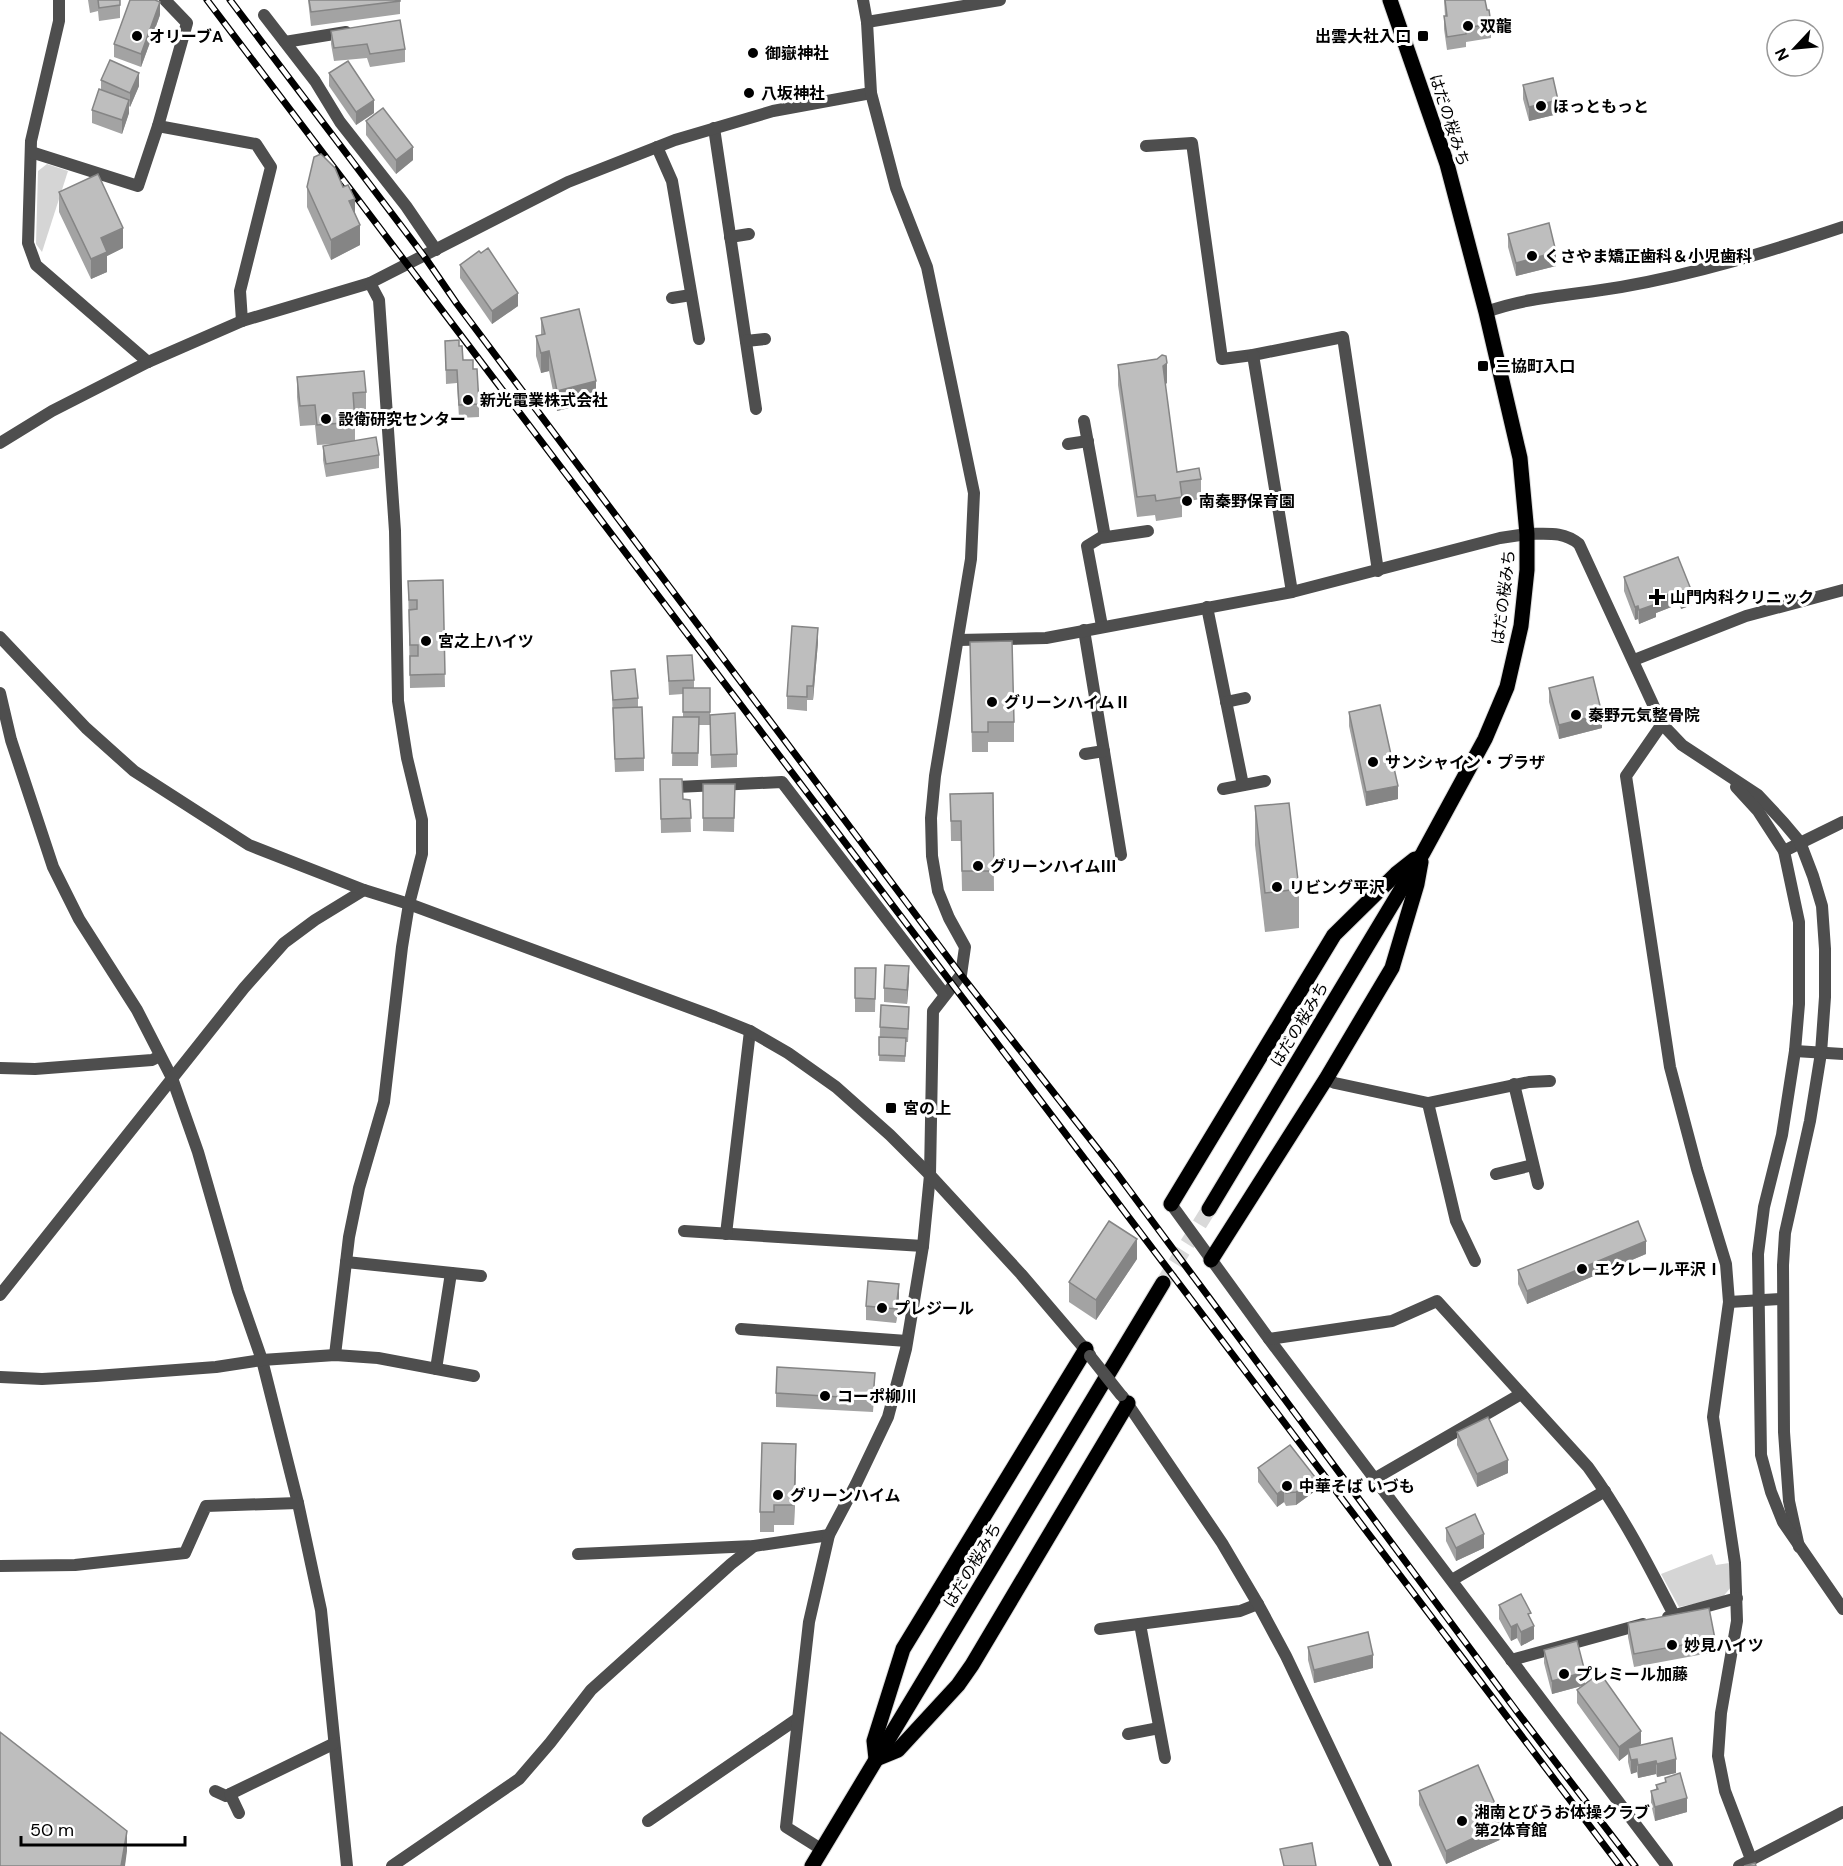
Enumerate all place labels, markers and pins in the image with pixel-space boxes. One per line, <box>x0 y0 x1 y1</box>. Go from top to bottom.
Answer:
place label: 双龍 <box>1480 16 1512 37</box>
marker: 双龍 <box>1461 19 1475 33</box>
place label: オリーブA <box>149 26 223 47</box>
place label: 出雲大社入口 <box>1315 26 1411 47</box>
marker: オリーブA <box>130 29 144 43</box>
marker: 出雲大社入口 <box>1416 29 1430 43</box>
place label: 御嶽神社 <box>765 43 829 64</box>
marker: 御嶽神社 <box>746 46 760 60</box>
place label: 八坂神社 <box>761 83 825 104</box>
marker: 八坂神社 <box>742 86 756 100</box>
place label: ほっともっと <box>1553 96 1649 117</box>
marker: ほっともっと <box>1534 99 1548 113</box>
place label: くさやま矯正歯科＆小児歯科 <box>1544 246 1752 267</box>
marker: くさやま矯正歯科＆小児歯科 <box>1525 249 1539 263</box>
place label: 三協町入口 <box>1495 356 1575 377</box>
marker: 三協町入口 <box>1476 359 1490 373</box>
place label: 新光電業株式会社 <box>480 390 608 411</box>
marker: 新光電業株式会社 <box>461 393 475 407</box>
place label: 設衛研究センター <box>338 409 466 430</box>
marker: 設衛研究センター <box>319 412 333 426</box>
place label: 南秦野保育園 <box>1199 491 1295 512</box>
marker: 南秦野保育園 <box>1180 494 1194 508</box>
place label: 山門内科クリニック <box>1670 587 1814 608</box>
marker: 山門内科クリニック <box>1648 588 1666 606</box>
place label: 宮之上ハイツ <box>438 631 534 652</box>
marker: 宮之上ハイツ <box>419 634 433 648</box>
place label: グリーンハイムⅡ <box>1004 692 1131 713</box>
marker: グリーンハイムⅡ <box>985 695 999 709</box>
place label: 秦野元気整骨院 <box>1588 705 1700 726</box>
marker: 秦野元気整骨院 <box>1569 708 1583 722</box>
place label: サンシャイン・プラザ <box>1385 752 1545 773</box>
marker: サンシャイン・プラザ <box>1366 755 1380 769</box>
place label: グリーンハイムⅢ <box>990 856 1117 877</box>
marker: グリーンハイムⅢ <box>971 859 985 873</box>
place label: リビング平沢 <box>1289 877 1385 898</box>
marker: リビング平沢 <box>1270 880 1284 894</box>
place label: 宮の上 <box>903 1098 951 1119</box>
marker: 宮の上 <box>884 1101 898 1115</box>
place label: エクレール平沢Ⅰ <box>1594 1259 1722 1280</box>
marker: エクレール平沢Ⅰ <box>1575 1262 1589 1276</box>
place label: プレジール <box>894 1298 974 1319</box>
marker: プレジール <box>875 1301 889 1315</box>
place label: コーポ柳川 <box>837 1386 917 1407</box>
marker: コーポ柳川 <box>818 1389 832 1403</box>
place label: 中華そば いづも <box>1299 1476 1415 1497</box>
marker: 中華そば いづも <box>1280 1479 1294 1493</box>
place label: グリーンハイム <box>790 1485 901 1506</box>
marker: グリーンハイム <box>771 1488 785 1502</box>
place label: 妙見ハイツ <box>1684 1635 1764 1656</box>
marker: 妙見ハイツ <box>1665 1638 1679 1652</box>
place label: プレミール加藤 <box>1576 1664 1688 1685</box>
marker: プレミール加藤 <box>1557 1667 1571 1681</box>
place label: 湘南とびうお体操クラブ 第2体育館 <box>1474 1802 1650 1841</box>
marker: 湘南とびうお体操クラブ 第2体育館 <box>1455 1814 1469 1828</box>

